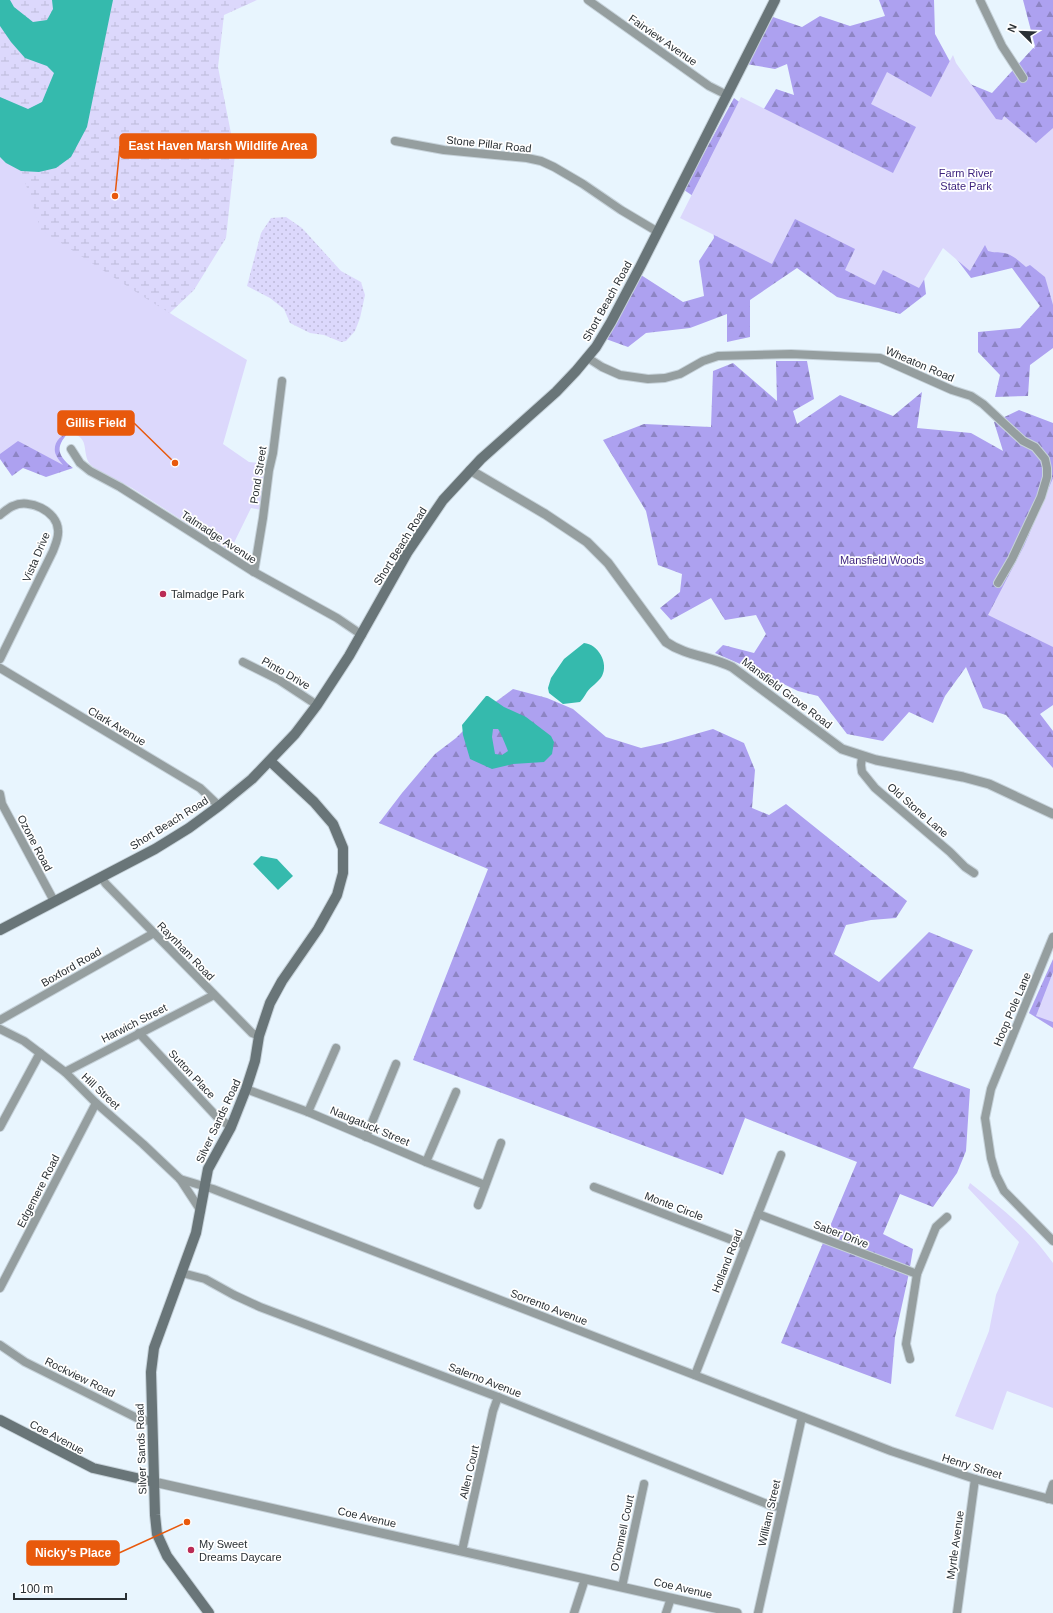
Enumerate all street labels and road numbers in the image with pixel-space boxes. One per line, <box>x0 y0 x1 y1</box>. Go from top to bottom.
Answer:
street label: Fairview Avenue <box>627 12 699 68</box>
street label: Stone Pillar Road <box>446 134 532 154</box>
street label: Short Beach Road <box>580 259 634 343</box>
street label: Wheaton Road <box>884 344 956 384</box>
street label: Pond Street <box>248 445 268 505</box>
street label: Short Beach Road <box>371 505 429 587</box>
street label: Talmadge Avenue <box>179 508 259 566</box>
street label: Vista Drive <box>20 530 52 584</box>
street label: Pinto Drive <box>260 654 312 692</box>
street label: Mansfield Grove Road <box>740 655 834 731</box>
street label: Clark Avenue <box>86 704 148 748</box>
street label: Old Stone Lane <box>885 780 951 840</box>
street label: Short Beach Road <box>128 794 210 852</box>
street label: Ozone Road <box>15 813 55 873</box>
street label: Raynham Road <box>155 919 217 983</box>
street label: Boxford Road <box>39 945 103 989</box>
street label: Hoop Pole Lane <box>991 970 1033 1048</box>
street label: Harwich Street <box>99 1001 169 1045</box>
street label: Sutton Place <box>166 1047 218 1101</box>
street label: Hill Street <box>79 1070 123 1112</box>
street label: Silver Sands Road <box>193 1077 243 1165</box>
street label: Naugatuck Street <box>329 1104 411 1148</box>
street label: Edgemere Road <box>14 1153 62 1229</box>
street label: Monte Circle <box>643 1189 705 1223</box>
street label: Saber Drive <box>812 1218 870 1250</box>
street label: Holland Road <box>709 1228 745 1294</box>
street label: Sorrento Avenue <box>509 1287 589 1327</box>
street label: Rockview Road <box>43 1355 117 1399</box>
street label: Salerno Avenue <box>447 1361 523 1399</box>
street label: Silver Sands Road <box>133 1403 149 1495</box>
street label: Coe Avenue <box>28 1418 86 1456</box>
street label: Allen Court <box>457 1444 481 1500</box>
street label: Henry Street <box>941 1451 1003 1481</box>
street label: William Street <box>756 1479 782 1547</box>
street label: O'Donnell Court <box>608 1494 636 1572</box>
street label: Coe Avenue <box>337 1504 397 1530</box>
street label: Myrtle Avenue <box>944 1510 966 1580</box>
street label: Coe Avenue <box>653 1575 713 1601</box>

